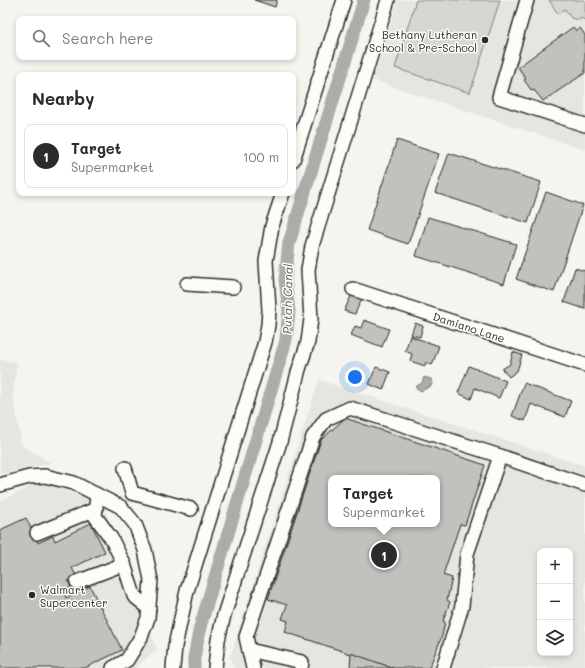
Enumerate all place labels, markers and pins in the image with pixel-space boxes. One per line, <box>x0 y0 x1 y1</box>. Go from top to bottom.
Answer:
place label: Bethany Lutheran School & Pre-School <box>369 27 477 55</box>
marker: Bethany Lutheran School & Pre-School <box>480 35 490 45</box>
pin: 1 <box>371 540 397 570</box>
place label: Walmart Supercenter <box>40 582 108 610</box>
marker: Walmart Supercenter <box>27 590 37 600</box>

